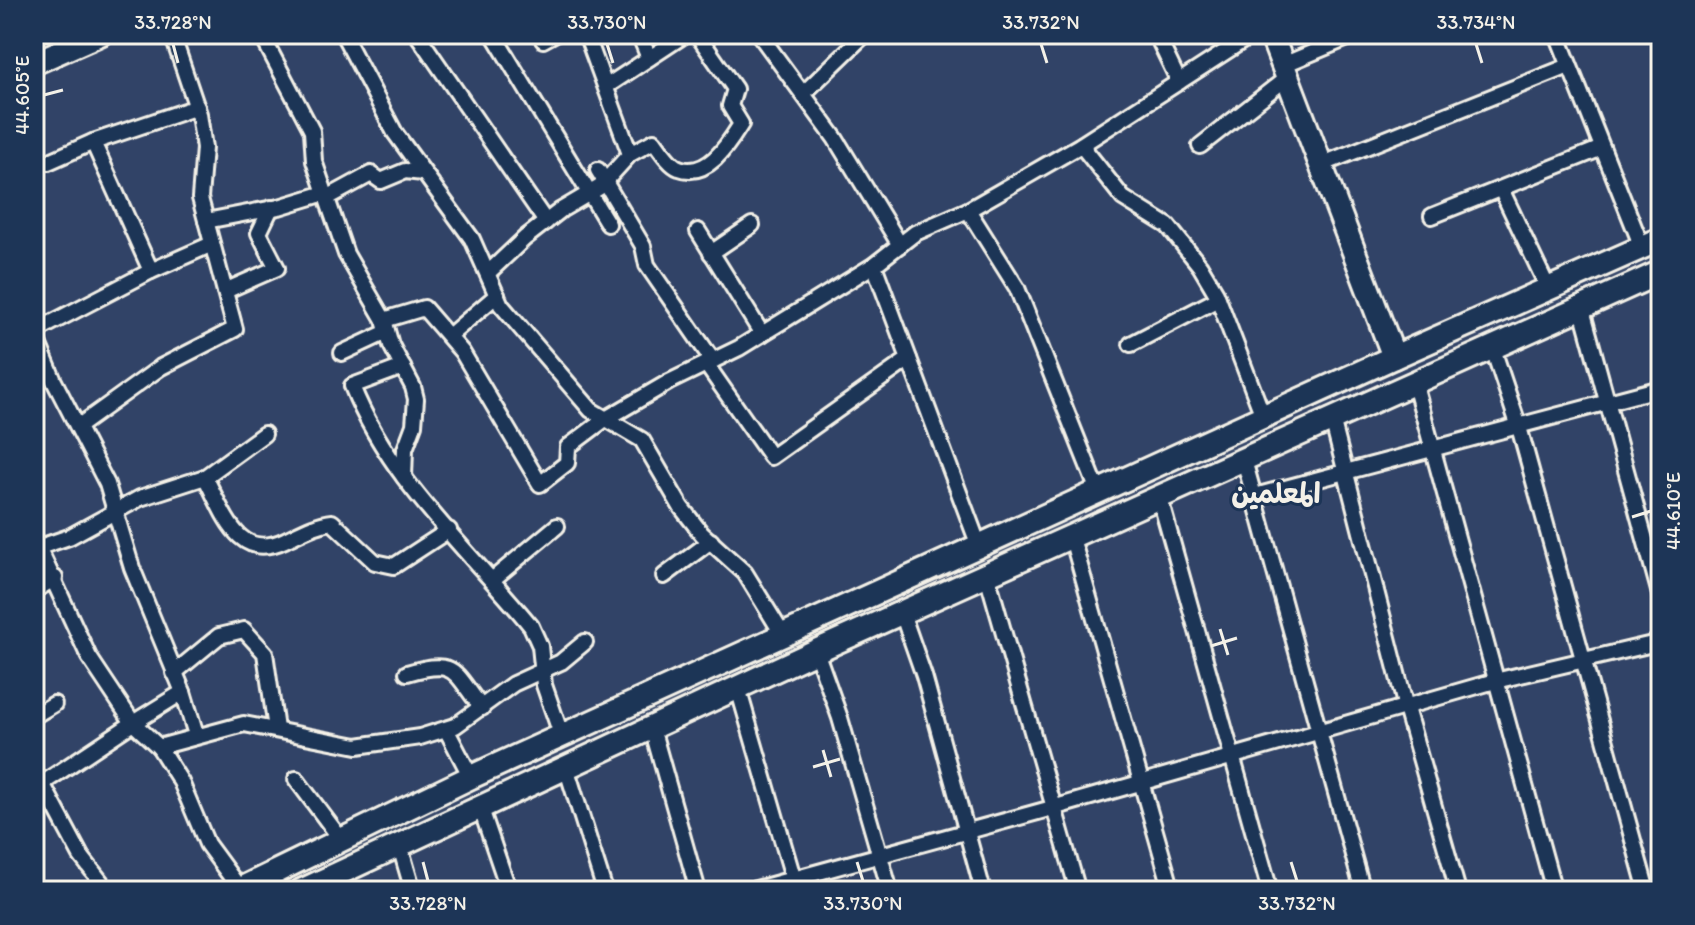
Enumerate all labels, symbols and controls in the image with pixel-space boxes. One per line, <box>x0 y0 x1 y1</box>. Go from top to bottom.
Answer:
text: 33.728°N <box>134 10 212 34</box>
text: 33.730°N <box>567 10 647 34</box>
text: 33.732°N <box>1002 10 1080 34</box>
text: 33.734°N <box>1437 10 1515 34</box>
text: 44.605°E <box>10 55 34 135</box>
text: 44.610°E <box>1661 472 1685 550</box>
district label: المعلمين <box>1231 476 1321 510</box>
text: 33.728°N <box>389 891 467 915</box>
text: 33.730°N <box>823 891 903 915</box>
text: 33.732°N <box>1258 891 1336 915</box>

